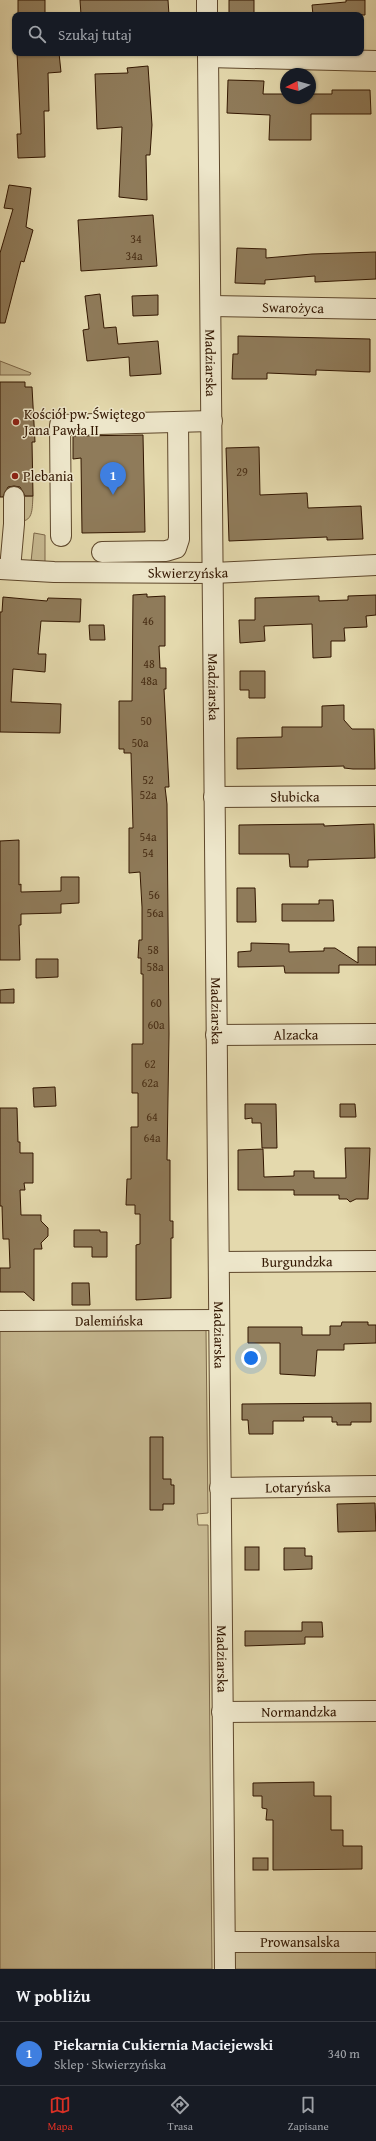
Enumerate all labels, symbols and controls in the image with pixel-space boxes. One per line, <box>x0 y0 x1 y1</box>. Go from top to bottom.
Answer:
search box <box>12 12 364 56</box>
icon: search <box>26 23 48 45</box>
text: Szukaj tutaj <box>58 24 132 45</box>
north arrow <box>280 68 316 104</box>
house number: 34 <box>130 230 142 247</box>
house number: 34a <box>125 247 143 264</box>
street label: Swarożyca <box>262 297 324 318</box>
street label: Madziarska <box>200 329 221 397</box>
place label: Kościół pw. Świętego Jana Pawła II <box>22 404 145 440</box>
marker: Kościół pw. Świętego Jana Pawła II <box>11 417 21 427</box>
pin: 1 <box>100 462 126 495</box>
house number: 29 <box>236 463 248 480</box>
place label: Plebania <box>23 466 74 486</box>
marker: Plebania <box>10 471 20 481</box>
street label: Skwierzyńska <box>148 562 229 583</box>
house number: 46 <box>142 612 154 629</box>
street label: Madziarska <box>203 653 224 721</box>
house number: 48 <box>143 655 155 672</box>
house number: 48a <box>140 672 158 689</box>
house number: 50 <box>140 712 152 729</box>
house number: 50a <box>131 734 149 751</box>
house number: 52 <box>142 771 154 788</box>
house number: 52a <box>139 786 157 803</box>
street label: Słubicka <box>270 786 320 807</box>
house number: 54a <box>139 828 157 845</box>
house number: 54 <box>142 844 154 861</box>
house number: 56 <box>148 886 160 903</box>
house number: 56a <box>146 904 164 921</box>
house number: 58 <box>147 941 159 958</box>
house number: 58a <box>146 958 164 975</box>
street label: Madziarska <box>206 977 227 1045</box>
house number: 60 <box>150 994 162 1011</box>
house number: 60a <box>147 1016 165 1033</box>
street label: Alzacka <box>273 1024 319 1045</box>
house number: 62 <box>144 1055 156 1072</box>
house number: 62a <box>141 1074 159 1091</box>
house number: 64 <box>146 1108 158 1125</box>
house number: 64a <box>143 1129 161 1146</box>
street label: Burgundzka <box>261 1251 333 1272</box>
street label: Madziarska <box>209 1301 230 1369</box>
street label: Dalemińska <box>75 1310 144 1331</box>
your location <box>241 1348 261 1368</box>
street label: Lotaryńska <box>265 1477 331 1497</box>
street label: Madziarska <box>212 1625 233 1693</box>
street label: Normandzka <box>261 1701 337 1722</box>
street label: Prowansalska <box>260 1932 340 1952</box>
text: W pobliżu <box>16 1983 91 2008</box>
text: Piekarnia Cukiernia Maciejewski <box>54 2034 273 2055</box>
text: 1 <box>26 2044 32 2063</box>
text: 340 m <box>328 2044 360 2063</box>
text: Sklep · Skwierzyńska <box>54 2055 166 2074</box>
tab: Mapa <box>47 2094 73 2134</box>
tab: Trasa <box>168 2094 193 2134</box>
tab: Zapisane <box>288 2094 329 2134</box>

